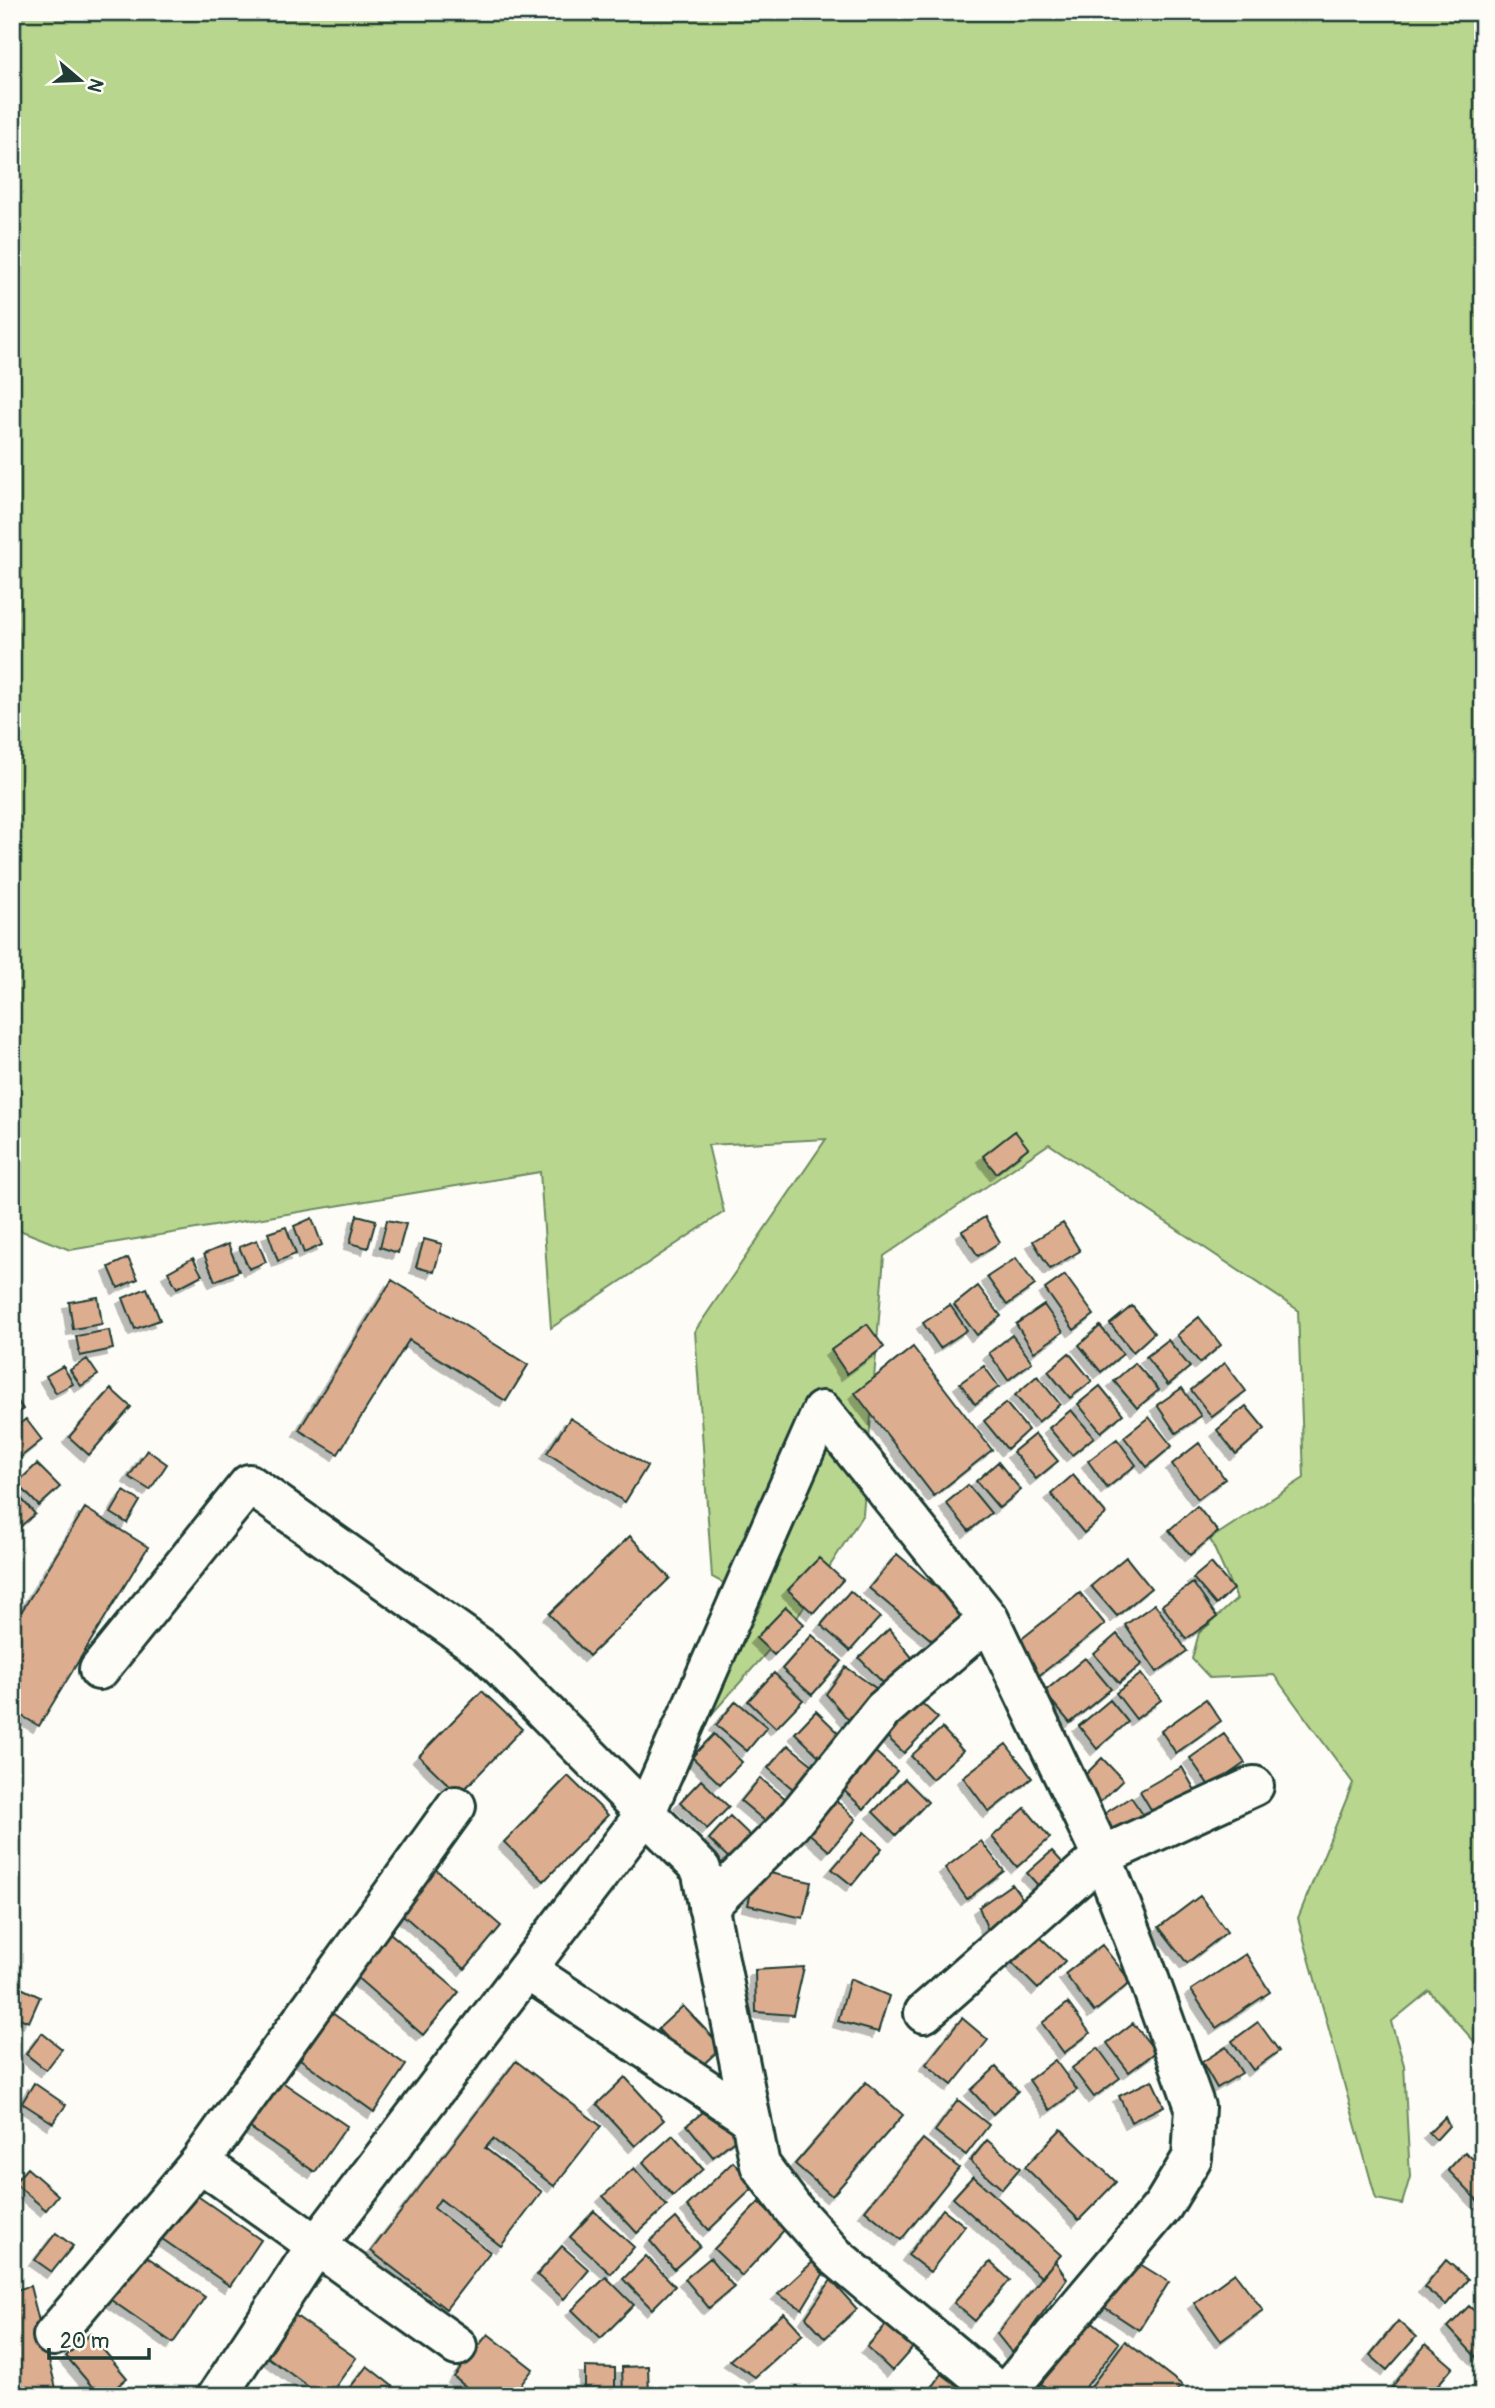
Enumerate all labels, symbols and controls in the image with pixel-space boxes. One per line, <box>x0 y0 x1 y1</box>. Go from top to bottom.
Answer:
north arrow <box>46 46 116 116</box>
text: N <box>82 75 109 95</box>
scale bar <box>49 2317 149 2361</box>
text: 20 m <box>60 2328 109 2355</box>

